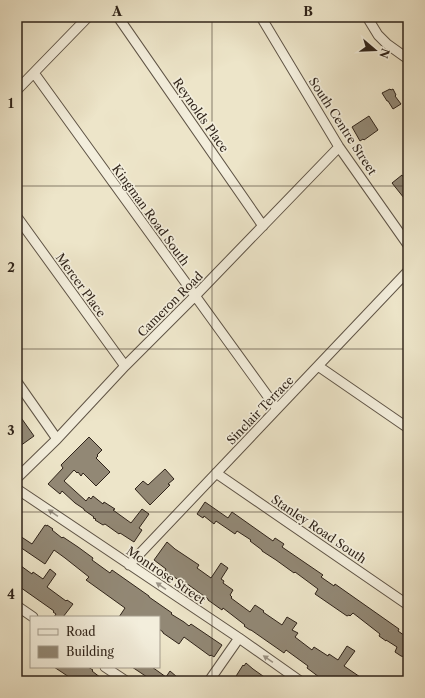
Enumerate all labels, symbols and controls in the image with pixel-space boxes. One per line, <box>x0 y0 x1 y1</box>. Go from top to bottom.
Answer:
text: A <box>111 3 123 19</box>
text: B <box>303 3 313 19</box>
north arrow <box>355 30 395 70</box>
text: N <box>376 46 393 60</box>
street label: South Centre Street <box>306 74 381 178</box>
street label: Reynolds Place <box>170 75 232 155</box>
text: 1 <box>8 95 14 111</box>
street label: Kingman Road South <box>109 161 193 269</box>
street label: Mercer Place <box>53 250 109 320</box>
text: 2 <box>7 259 15 275</box>
street label: Cameron Road <box>134 268 206 340</box>
street label: Sinclair Terrace <box>223 372 297 448</box>
text: 3 <box>7 422 15 438</box>
street label: Stanley Road South <box>269 492 370 567</box>
one-way arrow <box>48 509 58 517</box>
street label: Montrose Street <box>124 543 209 607</box>
one-way arrow <box>155 582 166 590</box>
text: 4 <box>7 586 15 602</box>
legend <box>30 616 160 668</box>
text: Road <box>66 624 96 639</box>
text: Building <box>66 644 114 659</box>
one-way arrow <box>263 655 273 663</box>

